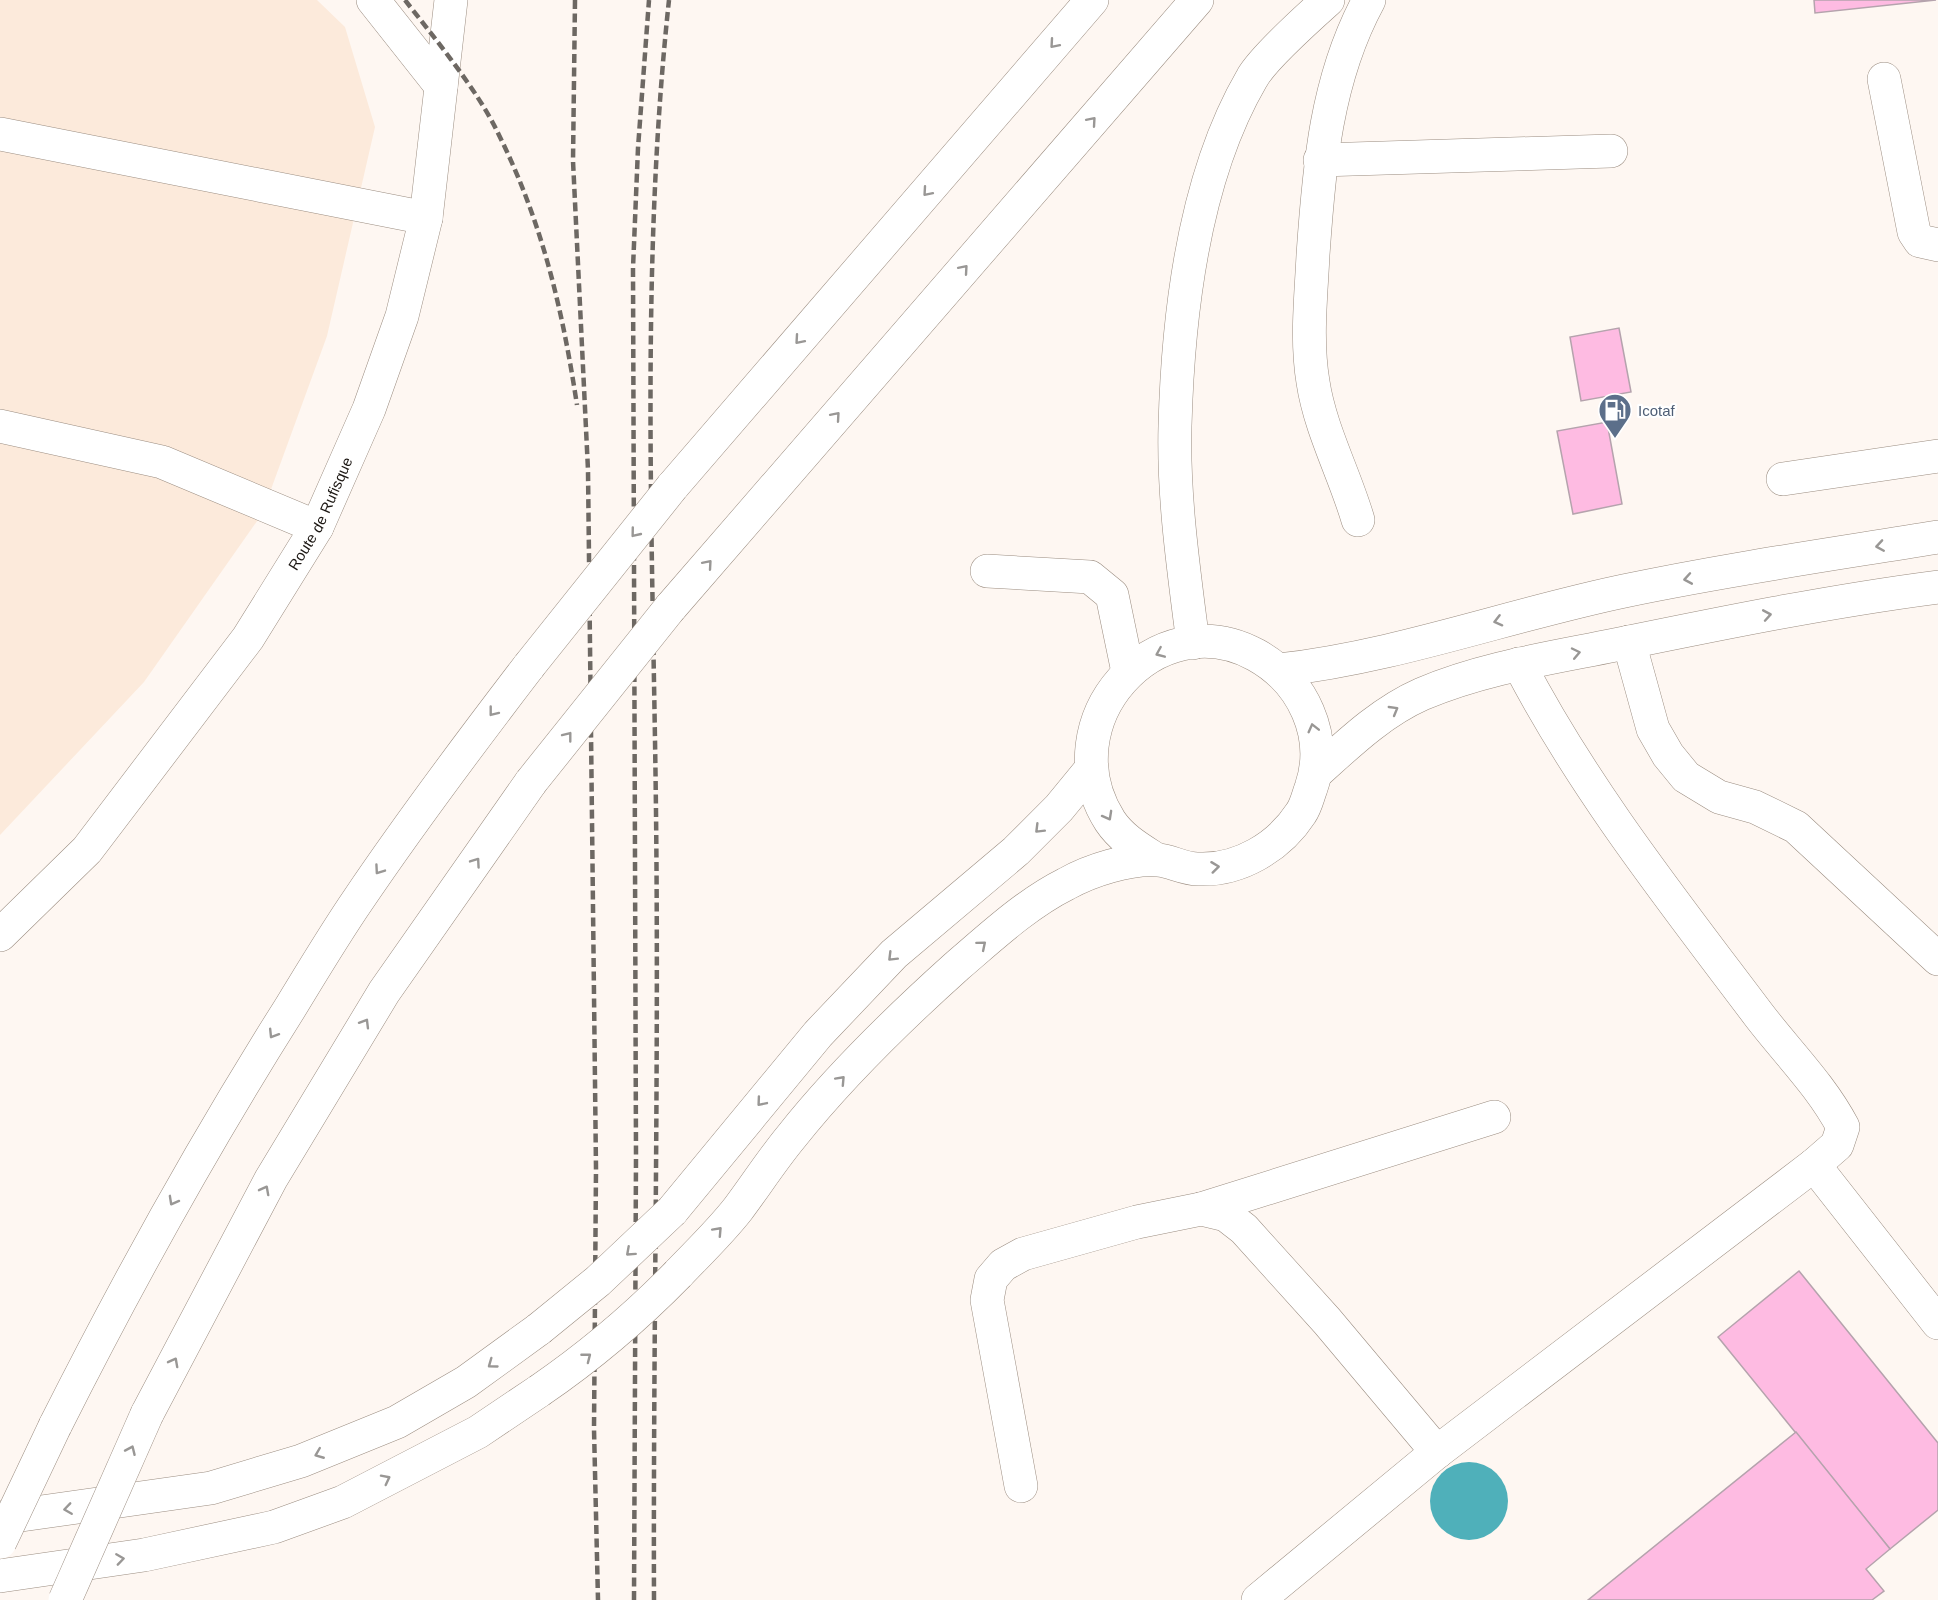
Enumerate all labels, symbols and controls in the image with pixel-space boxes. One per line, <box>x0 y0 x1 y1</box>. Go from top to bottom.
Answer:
one-way arrow <box>1050 37 1061 48</box>
one-way arrow <box>1084 117 1095 128</box>
one-way arrow <box>923 185 934 196</box>
one-way arrow <box>957 265 968 276</box>
one-way arrow <box>796 333 807 344</box>
fuel station icon: Icotaf <box>1597 392 1633 439</box>
place label: Icotaf <box>1638 402 1676 419</box>
one-way arrow <box>829 412 840 423</box>
street label: Route de Rufisque <box>284 454 355 573</box>
one-way arrow <box>632 526 643 537</box>
one-way arrow <box>1876 540 1885 552</box>
one-way arrow <box>701 559 712 570</box>
one-way arrow <box>1683 572 1693 585</box>
one-way arrow <box>1762 609 1772 622</box>
one-way arrow <box>1493 614 1503 627</box>
one-way arrow <box>1155 646 1166 658</box>
one-way arrow <box>1571 647 1581 660</box>
one-way arrow <box>1388 705 1398 717</box>
one-way arrow <box>490 706 501 717</box>
one-way arrow <box>1308 723 1320 734</box>
one-way arrow <box>560 732 571 743</box>
one-way arrow <box>1101 810 1112 820</box>
one-way arrow <box>1035 822 1045 833</box>
one-way arrow <box>469 858 480 869</box>
one-way arrow <box>1210 861 1219 874</box>
one-way arrow <box>375 863 386 874</box>
one-way arrow <box>975 942 986 953</box>
one-way arrow <box>888 950 898 961</box>
one-way arrow <box>358 1019 370 1029</box>
one-way arrow <box>269 1028 281 1038</box>
one-way arrow <box>834 1076 845 1087</box>
one-way arrow <box>757 1095 768 1106</box>
one-way arrow <box>258 1185 270 1196</box>
one-way arrow <box>169 1195 180 1205</box>
one-way arrow <box>711 1227 722 1238</box>
one-way arrow <box>627 1245 637 1256</box>
one-way arrow <box>580 1354 591 1365</box>
one-way arrow <box>487 1357 498 1368</box>
one-way arrow <box>167 1358 178 1369</box>
one-way arrow <box>124 1446 136 1457</box>
one-way arrow <box>315 1447 326 1459</box>
one-way arrow <box>380 1475 390 1486</box>
one-way arrow <box>64 1502 73 1515</box>
one-way arrow <box>116 1553 125 1565</box>

